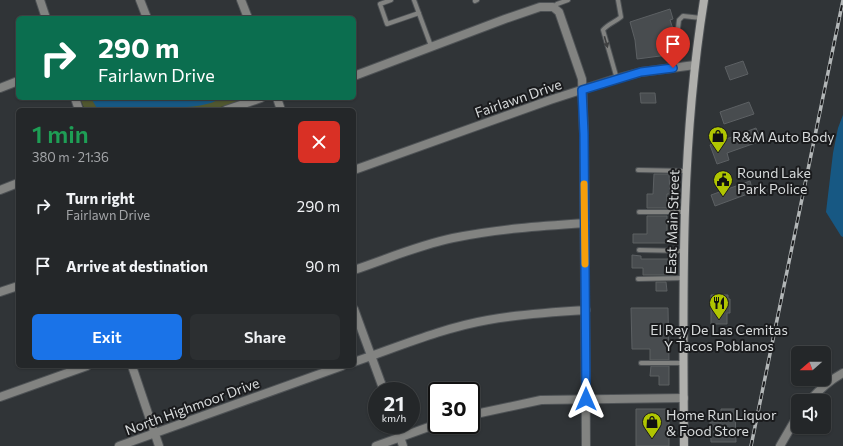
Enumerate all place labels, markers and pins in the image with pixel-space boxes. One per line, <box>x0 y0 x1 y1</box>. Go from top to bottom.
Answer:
pin <box>656 27 690 68</box>
shop icon: R&M Auto Body <box>707 125 729 153</box>
place label: R&M Auto Body <box>732 128 835 145</box>
place label: Round Lake Park Police <box>737 164 811 197</box>
public building icon: Round Lake Park Police <box>712 169 734 197</box>
restaurant icon: El Rey De Las Cemitas Y Tacos Poblanos <box>708 292 730 320</box>
place label: El Rey De Las Cemitas Y Tacos Poblanos <box>650 321 788 354</box>
place label: Home Run Liquor & Food Store <box>666 406 777 439</box>
shop icon: Home Run Liquor & Food Store <box>641 411 663 439</box>

